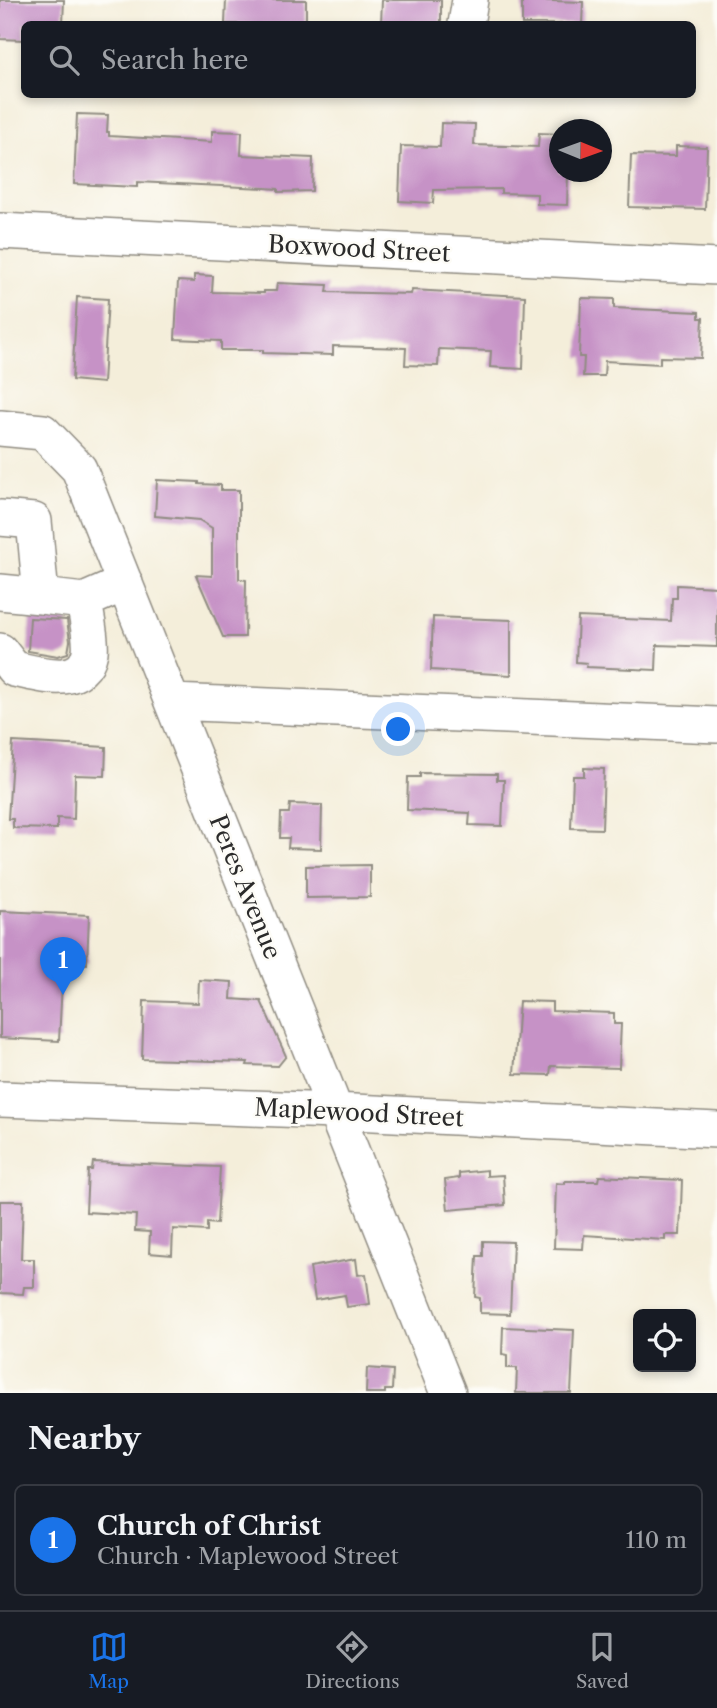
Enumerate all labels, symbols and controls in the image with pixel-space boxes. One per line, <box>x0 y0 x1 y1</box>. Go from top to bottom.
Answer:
search box <box>21 21 696 98</box>
icon: search <box>45 41 83 79</box>
text: Search here <box>101 44 248 76</box>
north arrow <box>549 119 612 182</box>
street label: Boxwood Street <box>267 229 451 268</box>
your location <box>381 712 415 746</box>
street label: Peres Avenue <box>203 810 288 963</box>
pin: 1 <box>40 937 86 995</box>
street label: Maplewood Street <box>254 1093 465 1132</box>
map controls <box>633 1309 696 1372</box>
button: locate <box>633 1309 696 1372</box>
text: Nearby <box>28 1420 141 1457</box>
text: Church of Christ <box>97 1510 321 1542</box>
text: 1 <box>48 1526 58 1554</box>
text: 110 m <box>626 1526 687 1554</box>
text: Church · Maplewood Street <box>97 1542 399 1570</box>
tab: Map <box>88 1628 129 1693</box>
tab: Directions <box>306 1628 399 1693</box>
tab: Saved <box>576 1628 629 1693</box>

